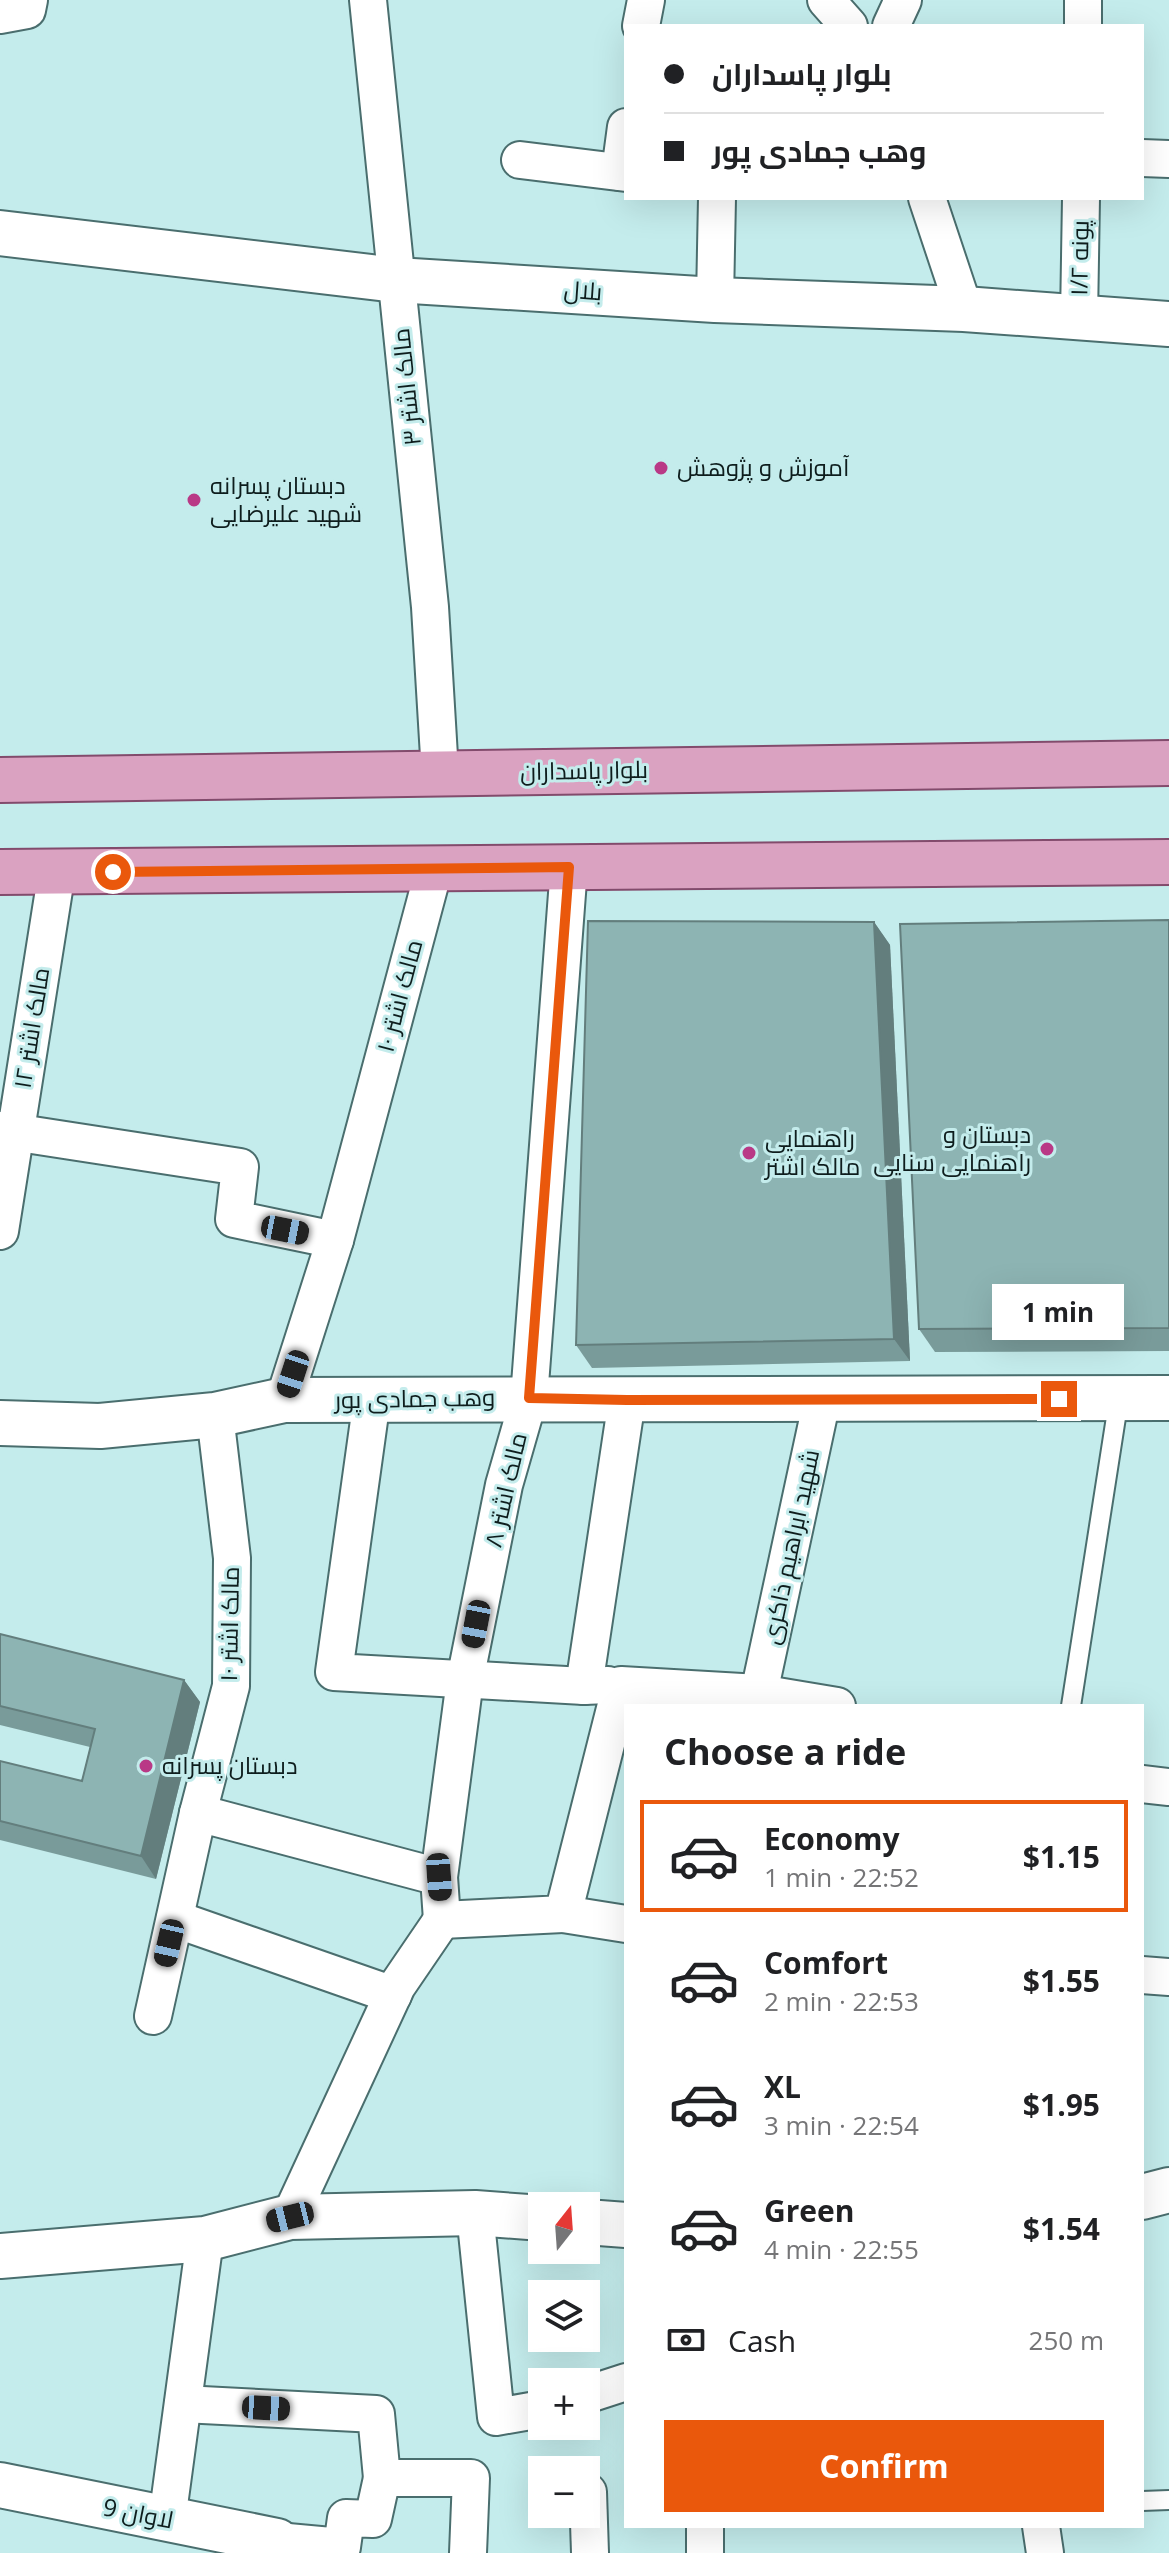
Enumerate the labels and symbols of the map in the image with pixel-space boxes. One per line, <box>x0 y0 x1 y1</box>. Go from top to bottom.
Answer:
street label: پونه ۱/۲ <box>1061 219 1097 296</box>
street label: بلال <box>563 272 603 307</box>
street label: مالک اشتر ۳ <box>383 327 428 448</box>
place label: آموزش و پژوهش <box>677 450 850 484</box>
marker: آموزش و پژوهش <box>652 459 670 477</box>
place label: دبستان پسرانه شهید علیرضایی <box>210 468 362 529</box>
marker: دبستان پسرانه شهید علیرضایی <box>185 491 203 509</box>
street label: بلوار پاسداران <box>520 752 648 788</box>
route start <box>95 854 131 890</box>
street label: مالک اشتر ۱۰ <box>368 936 429 1055</box>
street label: مالک اشتر ۱۲ <box>5 965 56 1091</box>
place label: دبستان و راهنمایی سنایی <box>873 1117 1031 1178</box>
place label: راهنمایی مالک اشتر <box>763 1121 861 1182</box>
marker: دبستان و راهنمایی سنایی <box>1038 1140 1056 1158</box>
marker: راهنمایی مالک اشتر <box>740 1144 758 1162</box>
car <box>259 1214 311 1246</box>
callout: 1 min <box>993 1283 1125 1339</box>
car <box>274 1347 312 1401</box>
street label: وهب جمادی پور <box>332 1380 496 1416</box>
route end <box>1041 1381 1077 1417</box>
street label: مالک اشتر ۸ <box>475 1429 534 1550</box>
street label: شهید ابراهیم ذاکری <box>753 1446 827 1647</box>
street label: مالک اشتر ۱۰ <box>211 1566 246 1682</box>
car <box>460 1598 492 1650</box>
place label: دبستان پسرانه <box>162 1748 298 1782</box>
marker: دبستان پسرانه <box>137 1757 155 1775</box>
car <box>425 1852 453 1902</box>
car <box>152 1917 186 1969</box>
north arrow <box>528 2192 600 2264</box>
car <box>264 2200 316 2234</box>
car <box>241 2395 291 2421</box>
street label: لاوان 9 <box>100 2490 176 2535</box>

